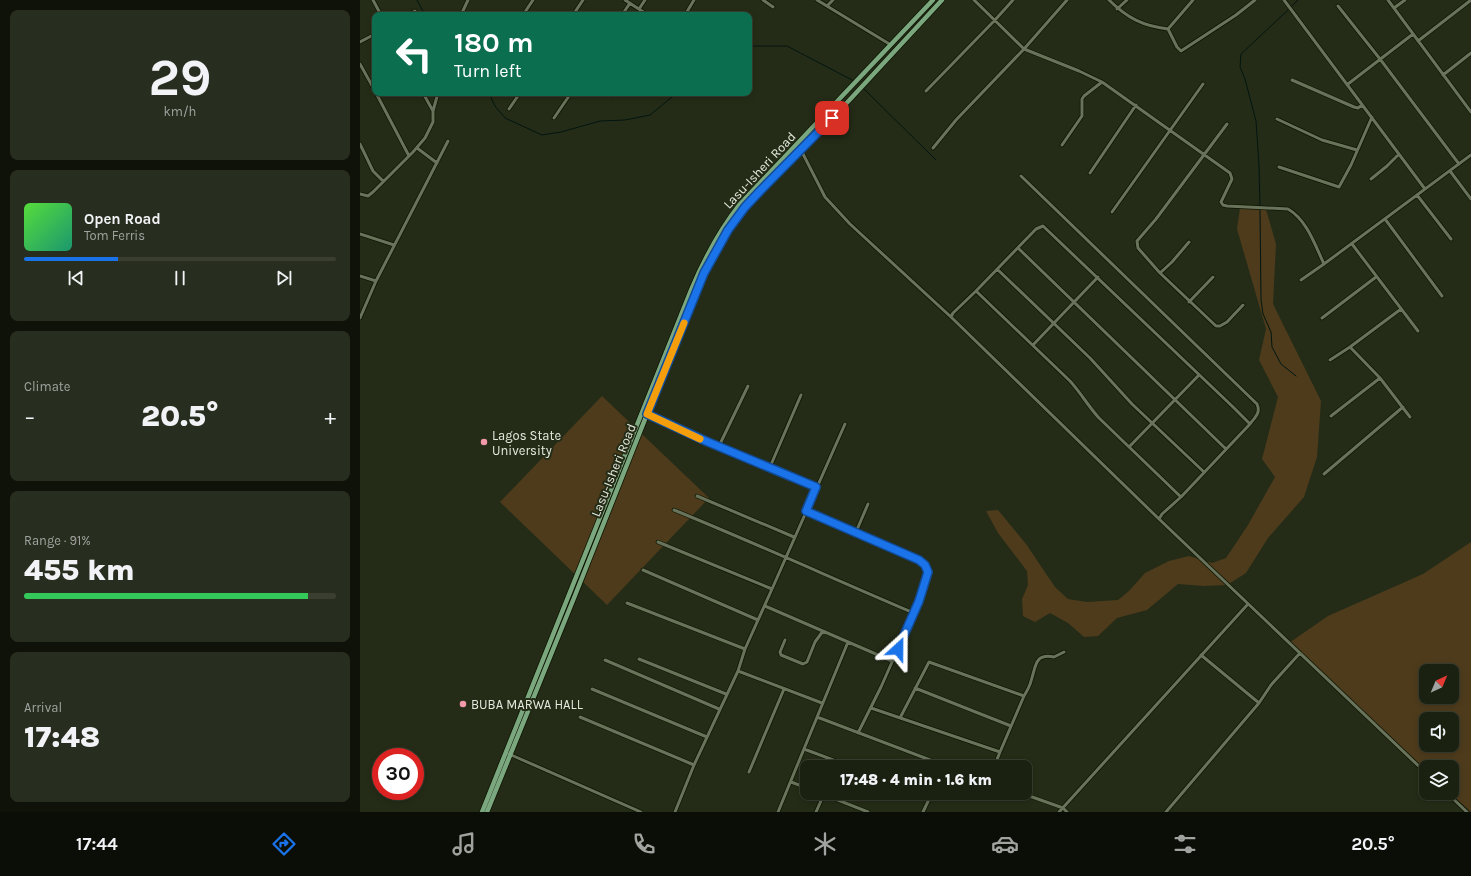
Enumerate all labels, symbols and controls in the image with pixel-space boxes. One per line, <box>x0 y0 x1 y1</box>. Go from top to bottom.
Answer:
text: 180 m <box>454 26 533 59</box>
icon: left <box>388 28 440 80</box>
text: 29 <box>148 47 212 108</box>
text: Turn left <box>454 60 522 82</box>
pin <box>815 101 849 135</box>
text: km/h <box>164 104 196 119</box>
icon: arrive <box>821 107 843 129</box>
street label: Lasu-Isheri Road <box>720 129 799 212</box>
text: Open Road <box>84 210 161 228</box>
text: Tom Ferris <box>84 228 145 243</box>
icon: previous <box>65 267 87 289</box>
icon: pause <box>169 267 191 289</box>
icon: next <box>273 267 295 289</box>
text: Climate <box>24 379 70 394</box>
text: 20.5° <box>141 398 219 434</box>
text: − <box>24 404 36 430</box>
text: + <box>324 404 336 430</box>
street label: Lasu-Isheri Road <box>588 421 639 519</box>
place label: Lagos State University <box>492 428 561 458</box>
marker: Lagos State University <box>479 437 489 447</box>
text: Range · 91% <box>24 533 91 548</box>
text: 455 km <box>24 552 135 588</box>
position arrow <box>877 628 919 670</box>
north arrow <box>1419 664 1459 704</box>
map controls <box>1419 664 1459 800</box>
place label: BUBA MARWA HALL <box>471 697 583 712</box>
marker: BUBA MARWA HALL <box>458 699 468 709</box>
text: Arrival <box>24 700 62 715</box>
button: sound <box>1419 712 1459 752</box>
text: 17:48 <box>24 719 100 755</box>
speed limit sign: 30 <box>372 748 424 800</box>
button: layers <box>1419 760 1459 800</box>
text: 17:48 · 4 min · 1.6 km <box>840 771 992 789</box>
icon: directions <box>270 830 298 858</box>
icon: music <box>450 830 478 858</box>
icon: phone <box>630 830 658 858</box>
icon: climate <box>811 830 839 858</box>
icon: car <box>991 830 1019 858</box>
icon: filters <box>1171 830 1199 858</box>
text: 17:44 <box>76 833 118 855</box>
text: 20.5° <box>1351 833 1395 855</box>

